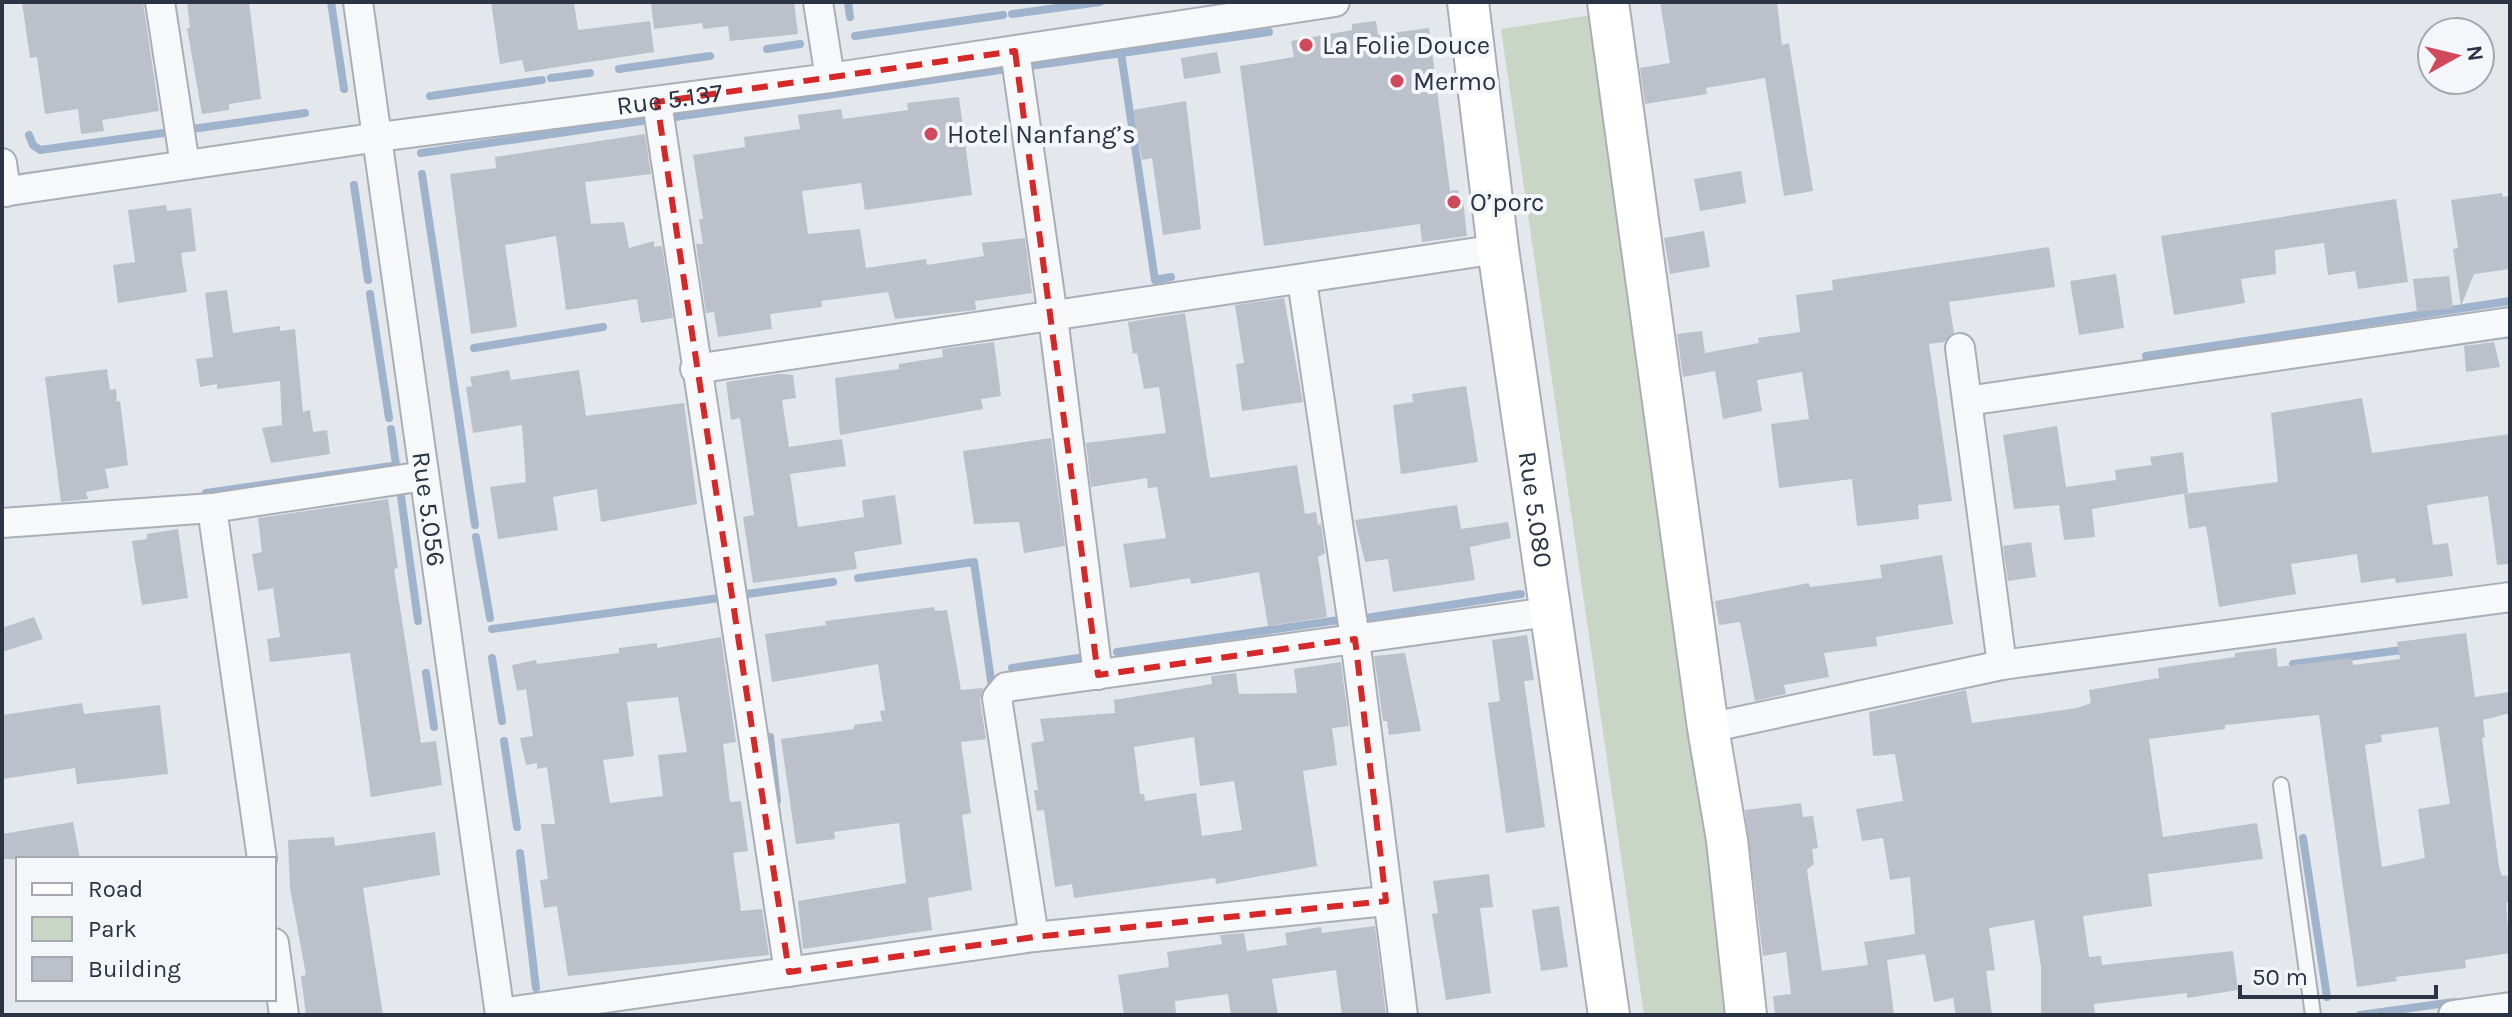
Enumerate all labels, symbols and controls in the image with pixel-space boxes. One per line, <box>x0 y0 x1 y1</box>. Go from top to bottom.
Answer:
north arrow <box>2416 16 2496 96</box>
place label: La Folie Douce <box>1322 30 1490 61</box>
marker: La Folie Douce <box>1297 36 1315 54</box>
text: N <box>2461 44 2489 63</box>
place label: Mermo <box>1413 66 1496 97</box>
marker: Mermo <box>1388 72 1406 90</box>
street label: Rue 5.137 <box>615 77 724 121</box>
place label: Hotel Nanfang’s <box>947 119 1136 150</box>
marker: Hotel Nanfang’s <box>922 125 940 143</box>
place label: O’porc <box>1470 187 1545 218</box>
marker: O’porc <box>1445 193 1463 211</box>
street label: Rue 5.080 <box>1512 449 1560 570</box>
street label: Rue 5.056 <box>406 450 452 568</box>
legend <box>16 857 276 1001</box>
text: Road <box>88 875 143 903</box>
text: Park <box>88 915 137 943</box>
scale bar <box>2240 949 2436 999</box>
text: Building <box>88 955 181 983</box>
text: 50 m <box>2252 963 2308 991</box>

